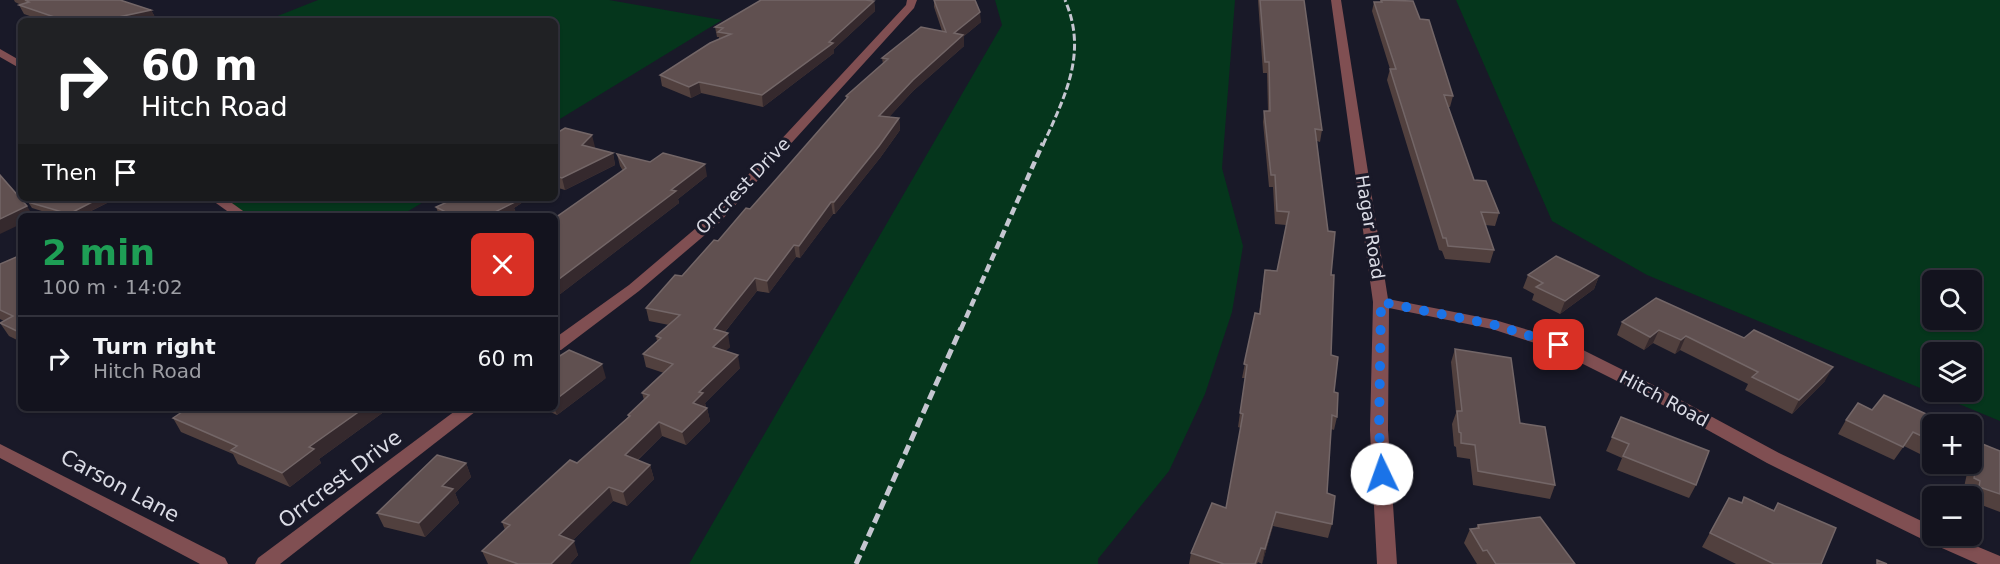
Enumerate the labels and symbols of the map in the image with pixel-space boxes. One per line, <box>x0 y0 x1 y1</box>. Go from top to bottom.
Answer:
street label: Orrcrest Drive <box>691 133 794 238</box>
street label: Hagar Road <box>1352 173 1389 281</box>
pin <box>1533 319 1584 370</box>
street label: Hitch Road <box>1616 366 1712 431</box>
street label: Orrcrest Drive <box>274 425 406 533</box>
position arrow <box>1350 442 1414 506</box>
street label: Carson Lane <box>57 445 183 527</box>

